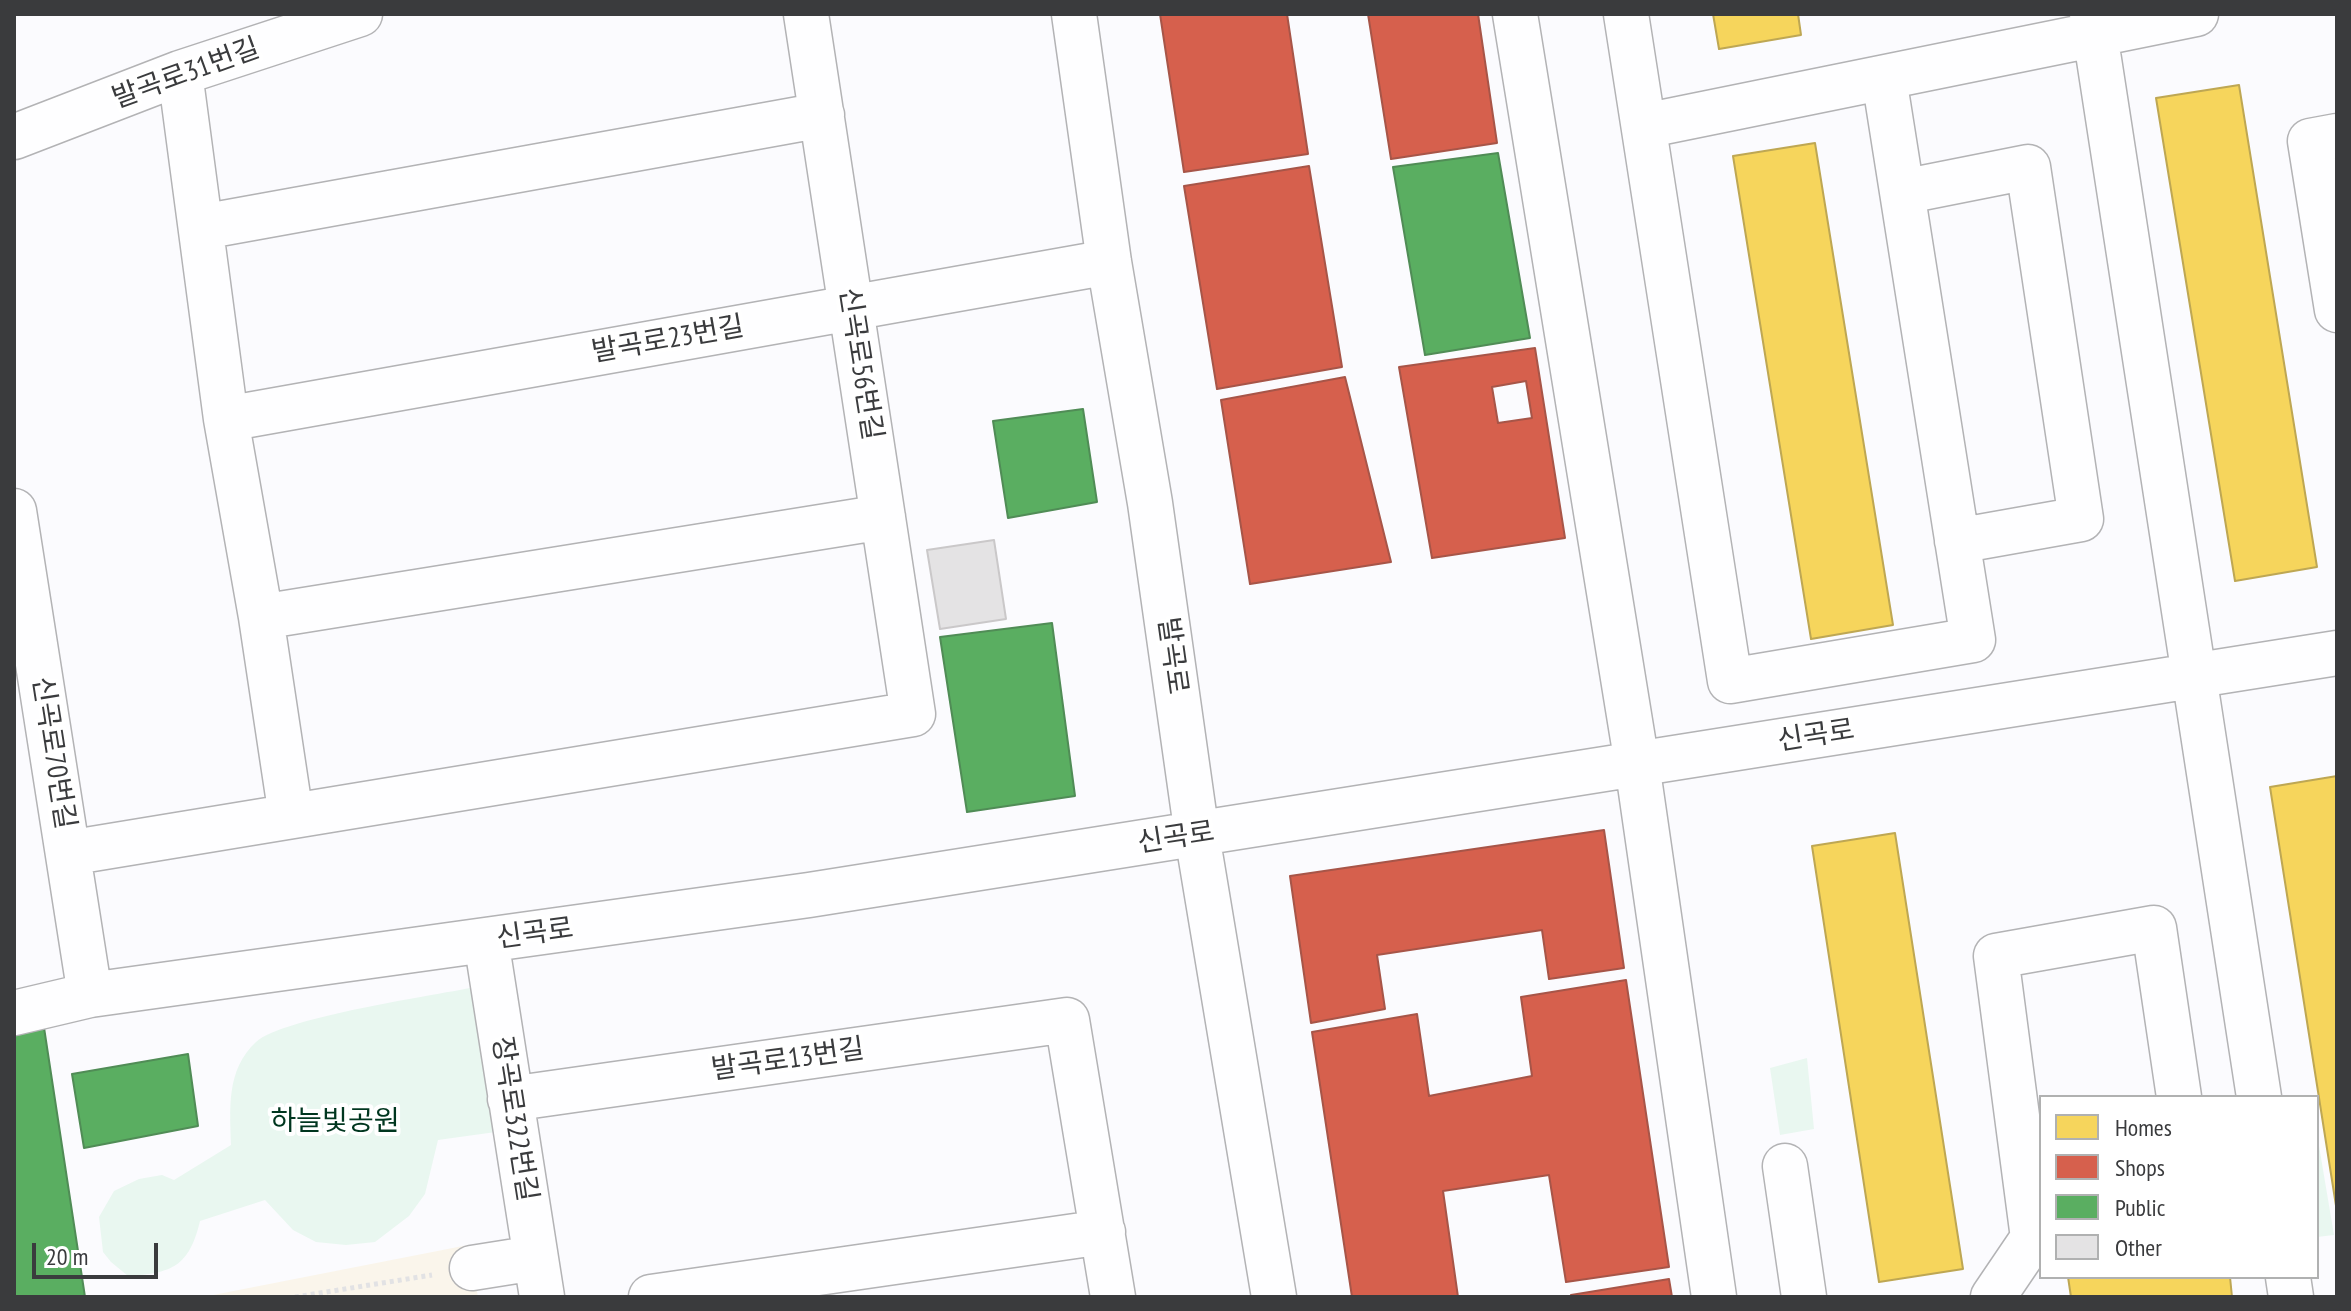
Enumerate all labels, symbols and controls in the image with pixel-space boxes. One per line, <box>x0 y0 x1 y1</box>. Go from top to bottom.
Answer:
street label: 발곡로31번길 <box>108 32 264 116</box>
street label: 신곡로56번길 <box>831 285 889 443</box>
street label: 발곡로23번길 <box>589 310 747 370</box>
street label: 발곡로 <box>1150 615 1194 697</box>
street label: 신곡로70번길 <box>24 674 82 832</box>
street label: 신곡로 <box>1775 713 1857 759</box>
street label: 신곡로 <box>1135 815 1217 861</box>
street label: 신곡로 <box>494 912 576 956</box>
street label: 발곡로13번길 <box>709 1033 867 1087</box>
street label: 장곡로322번길 <box>484 1034 544 1204</box>
legend <box>2039 1095 2319 1279</box>
park label: 하늘빛공원 <box>271 1105 399 1139</box>
text: Homes <box>2115 1112 2172 1143</box>
text: Shops <box>2115 1152 2165 1183</box>
text: Public <box>2115 1192 2165 1223</box>
scale bar <box>36 1227 162 1277</box>
text: Other <box>2115 1232 2162 1263</box>
text: 20 m <box>46 1241 88 1272</box>

